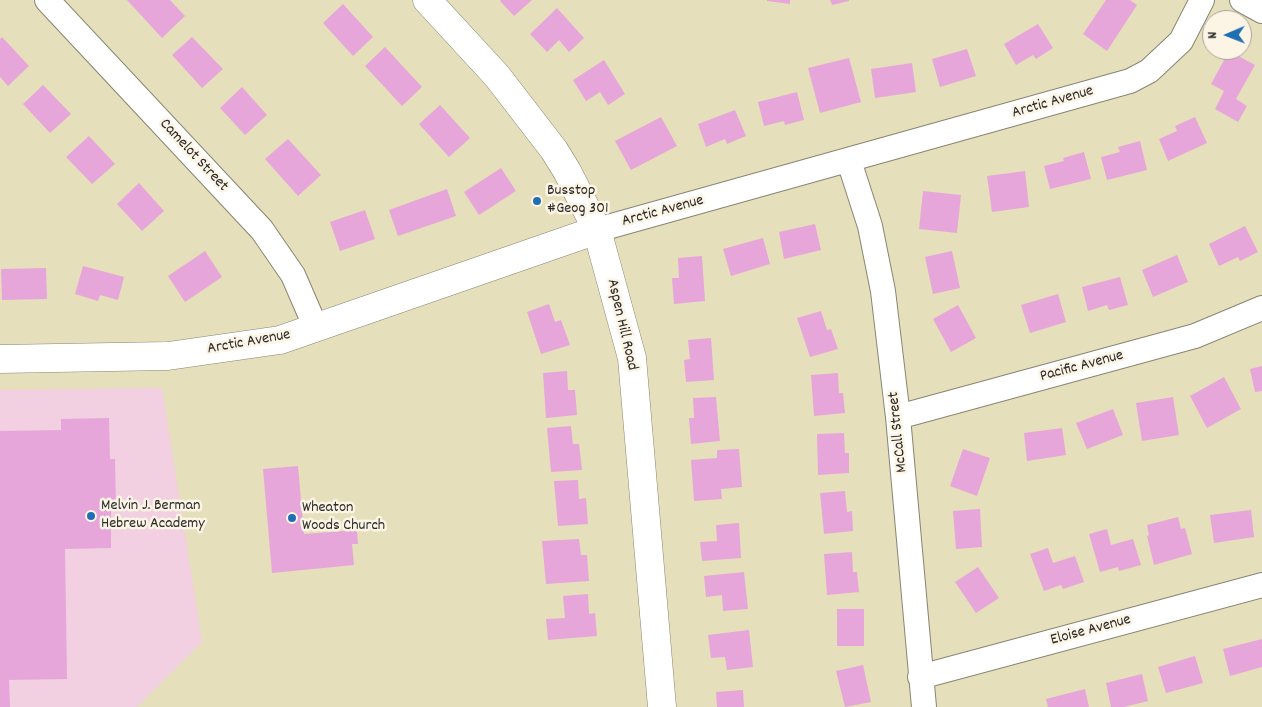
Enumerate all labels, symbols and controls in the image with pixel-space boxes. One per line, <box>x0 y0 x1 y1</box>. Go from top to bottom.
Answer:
north arrow <box>1202 10 1252 60</box>
text: N <box>1203 32 1223 39</box>
street label: Arctic Avenue <box>1010 82 1096 124</box>
street label: Camelot Street <box>154 116 232 196</box>
place label: Busstop #Geog 301 <box>547 182 608 220</box>
street label: Arctic Avenue <box>620 192 706 232</box>
marker: Busstop #Geog 301 <box>531 195 543 207</box>
street label: Aspen Hill Road <box>601 277 641 373</box>
street label: Arctic Avenue <box>206 326 292 360</box>
street label: Pacific Avenue <box>1038 347 1126 387</box>
street label: McCall Street <box>885 391 913 473</box>
place label: Melvin J. Berman Hebrew Academy <box>101 497 205 535</box>
place label: Wheaton Woods Church <box>302 499 385 537</box>
marker: Melvin J. Berman Hebrew Academy <box>85 510 97 522</box>
marker: Wheaton Woods Church <box>286 512 298 524</box>
street label: Eloise Avenue <box>1049 611 1133 651</box>

